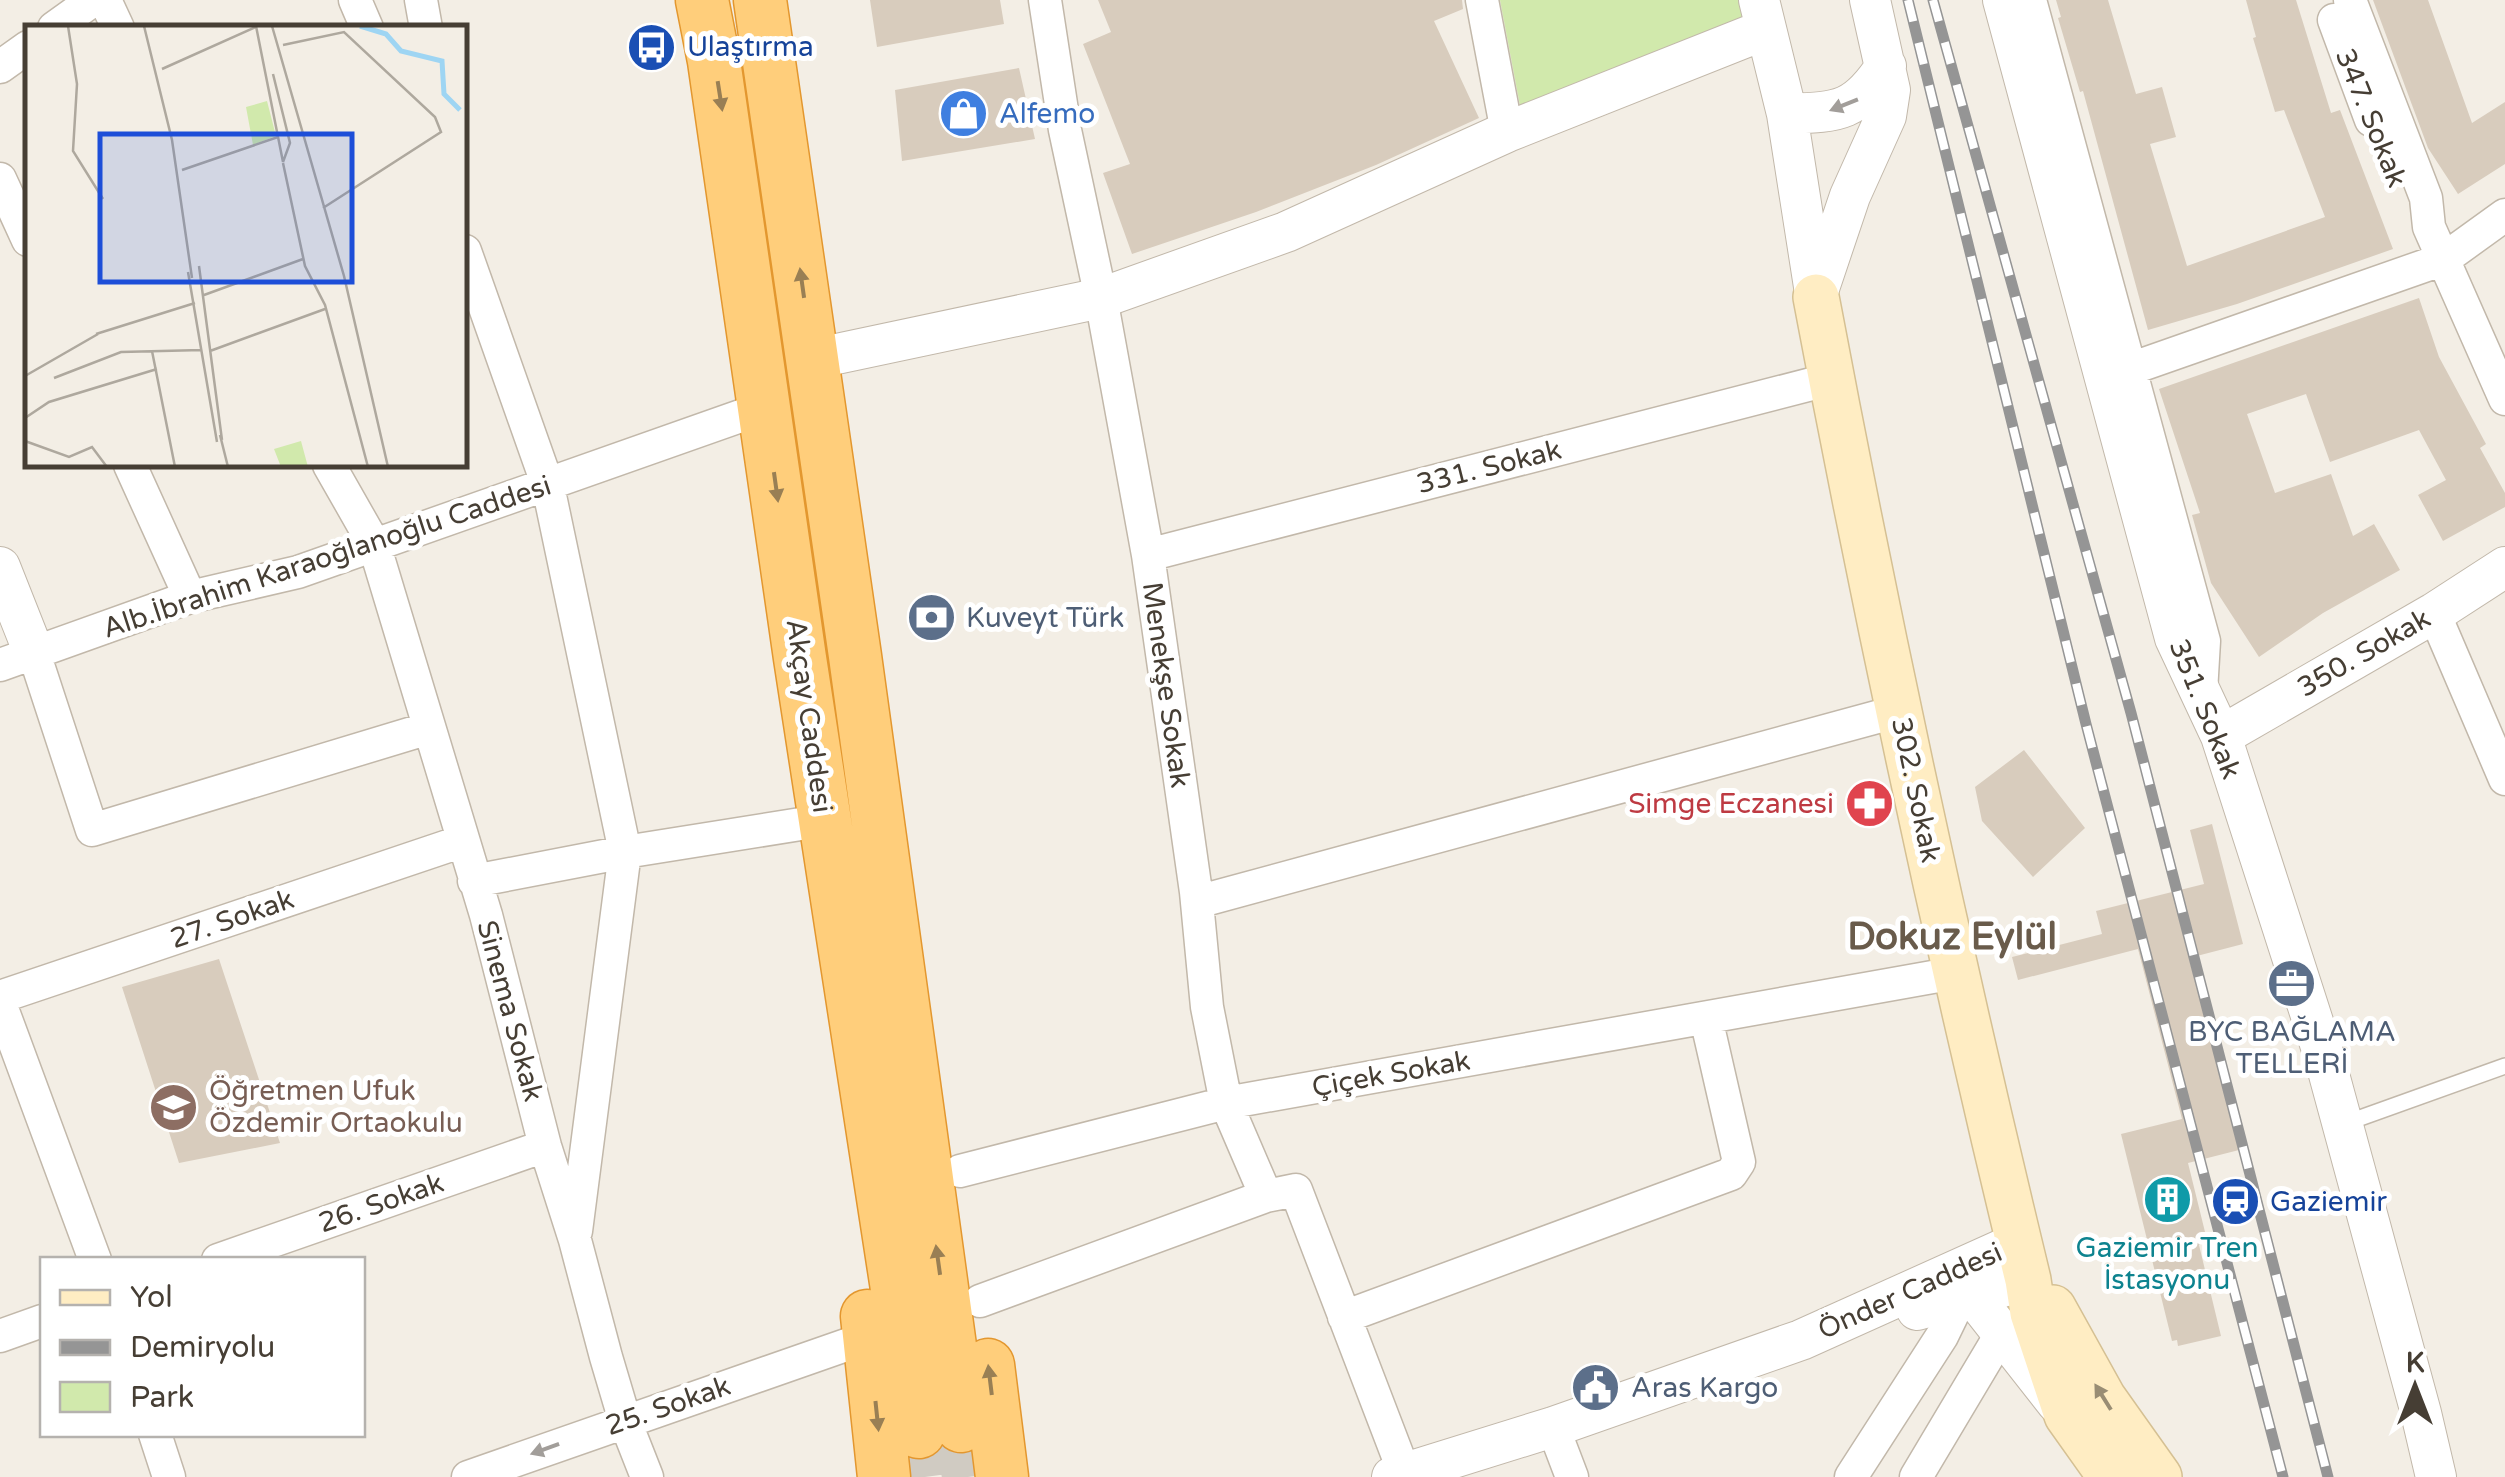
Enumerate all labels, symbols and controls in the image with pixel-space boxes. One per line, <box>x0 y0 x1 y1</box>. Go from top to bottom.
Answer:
bus stop icon: Ulaştırma <box>626 21 678 73</box>
inset map <box>25 25 468 468</box>
place label: Ulaştırma <box>687 30 814 64</box>
street label: 347. Sokak <box>2328 44 2414 192</box>
one-way arrow <box>712 81 728 112</box>
shop icon: Alfemo <box>938 88 990 140</box>
place label: Alfemo <box>999 97 1095 131</box>
one-way arrow <box>1829 98 1859 114</box>
one-way arrow <box>793 266 809 298</box>
street label: 331. Sokak <box>1413 433 1565 501</box>
street label: Alb.İbrahim Karaoğlanoğlu Caddesi <box>99 468 555 646</box>
one-way arrow <box>769 471 785 503</box>
street label: Menekşe Sokak <box>1135 580 1197 790</box>
bank icon: Kuveyt Türk <box>905 592 957 644</box>
place label: Kuveyt Türk <box>966 601 1124 635</box>
street label: 350. Sokak <box>2292 601 2436 705</box>
street label: Akçay Caddesi <box>779 617 839 815</box>
street label: 351. Sokak <box>2162 634 2248 784</box>
street label: 302. Sokak <box>1884 714 1948 866</box>
pharmacy icon: Simge Eczanesi <box>1843 778 1895 830</box>
place label: Simge Eczanesi <box>1628 787 1834 821</box>
street label: 27. Sokak <box>166 882 298 956</box>
district label: Dokuz Eylül <box>1847 914 2057 960</box>
street label: Sinema Sokak <box>470 917 550 1105</box>
office icon: BYC BAĞLAMA TELLERİ <box>2266 958 2318 1010</box>
place label: BYC BAĞLAMA TELLERİ <box>2188 1015 2396 1081</box>
street label: Çiçek Sokak <box>1309 1043 1473 1105</box>
place label: Öğretmen Ufuk Özdemir Ortaokulu <box>209 1074 463 1140</box>
school or university icon: Öğretmen Ufuk Özdemir Ortaokulu <box>148 1081 200 1133</box>
street label: 26. Sokak <box>314 1166 448 1240</box>
building icon: Gaziemir Tren İstasyonu <box>2141 1174 2193 1226</box>
station icon: Gaziemir <box>2209 1176 2261 1228</box>
place label: Gaziemir <box>2270 1185 2387 1219</box>
place label: Gaziemir Tren İstasyonu <box>2076 1231 2258 1297</box>
street label: Önder Caddesi <box>1813 1235 2007 1347</box>
one-way arrow <box>930 1244 946 1276</box>
legend <box>40 1257 365 1437</box>
text: Yol <box>130 1279 173 1316</box>
text: Demiryolu <box>130 1329 275 1366</box>
north arrow <box>2365 1337 2465 1437</box>
text: K <box>2406 1346 2425 1380</box>
public building icon: Aras Kargo <box>1570 1362 1622 1414</box>
one-way arrow <box>982 1363 998 1395</box>
street label: 25. Sokak <box>601 1369 735 1443</box>
place label: Aras Kargo <box>1631 1371 1778 1405</box>
text: Park <box>130 1379 194 1416</box>
one-way arrow <box>2095 1383 2113 1411</box>
one-way arrow <box>870 1401 886 1432</box>
one-way arrow <box>530 1442 560 1457</box>

